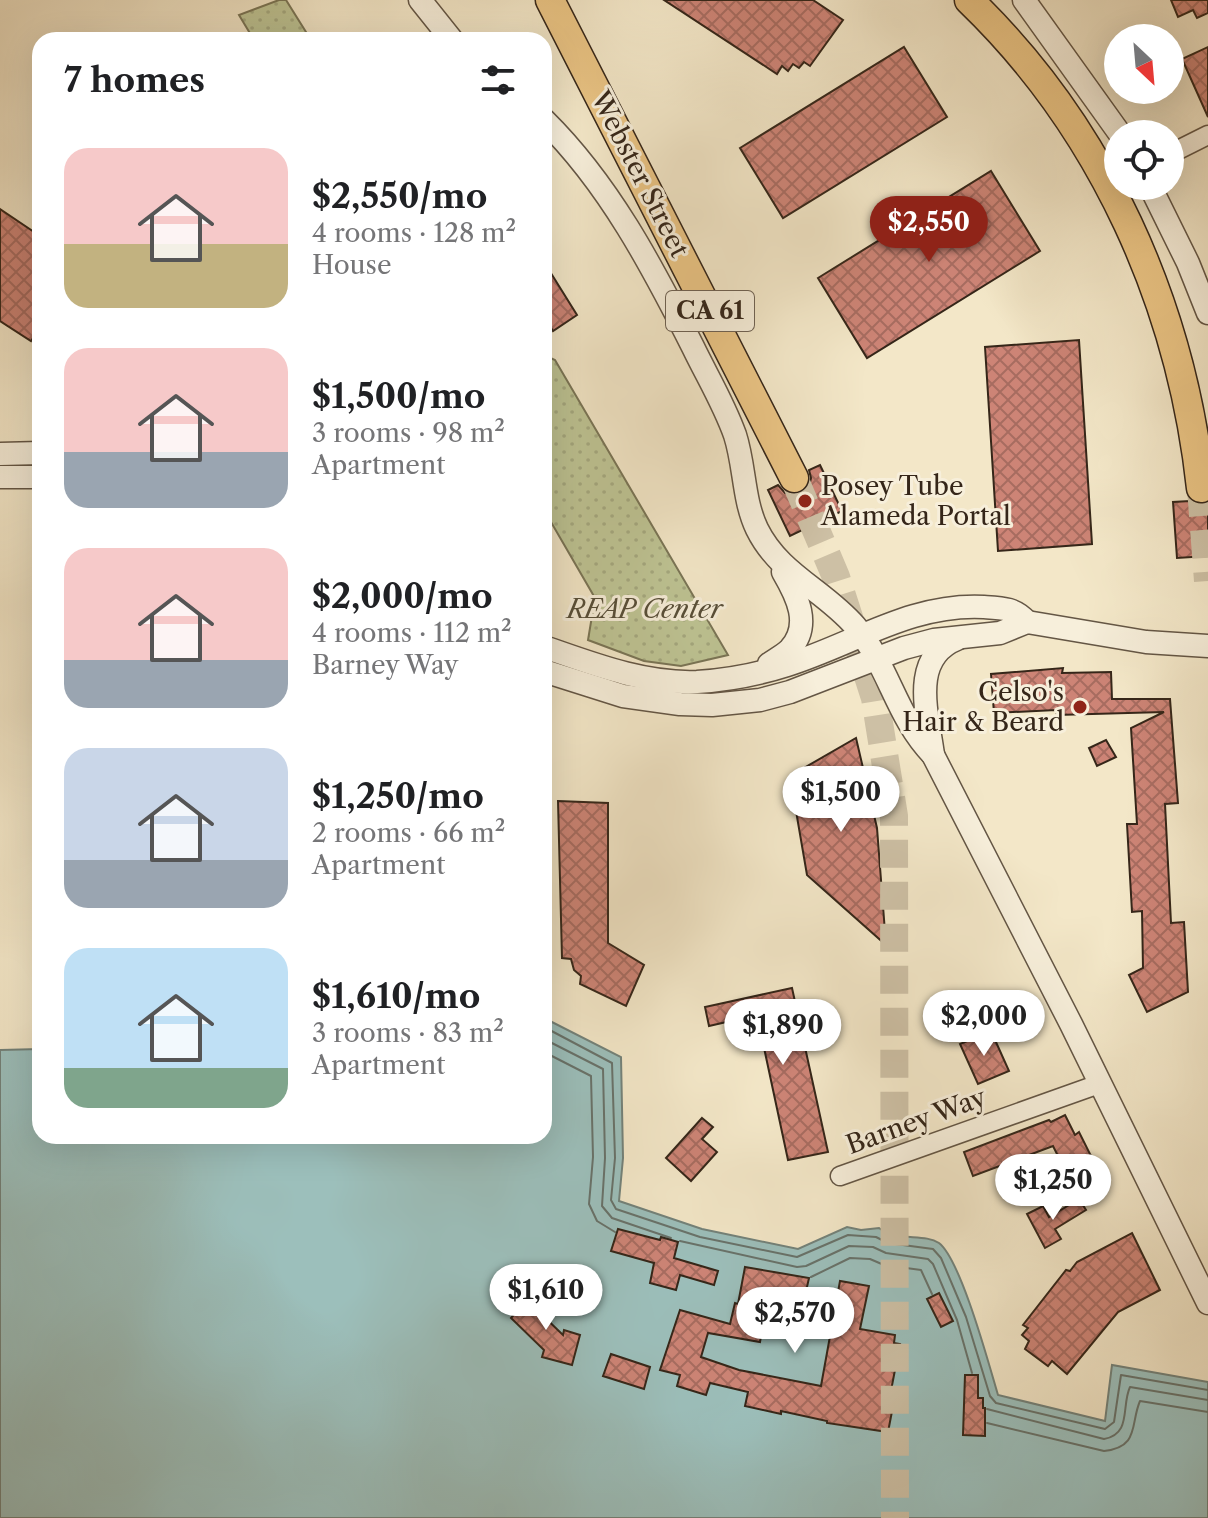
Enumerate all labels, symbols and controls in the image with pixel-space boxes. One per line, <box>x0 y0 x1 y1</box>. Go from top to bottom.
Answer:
north arrow <box>1104 24 1184 104</box>
map controls <box>1104 24 1184 200</box>
icon: filters <box>476 58 520 102</box>
text: 7 homes <box>64 59 205 101</box>
street label: Webster Street <box>584 85 696 263</box>
button: locate <box>1104 120 1184 200</box>
text: $2,550/mo <box>312 175 487 217</box>
icon: home <box>128 180 224 276</box>
pin: $2,550 <box>864 196 994 264</box>
text: $2,550 <box>888 206 970 238</box>
text: 4 rooms · 128 m² <box>312 217 516 249</box>
text: House <box>312 249 392 281</box>
road number: CA 61 <box>666 291 754 331</box>
text: $1,500/mo <box>312 375 485 417</box>
icon: home <box>128 380 224 476</box>
text: 3 rooms · 98 m² <box>312 417 505 449</box>
text: Apartment <box>312 449 445 481</box>
place label: Posey Tube Alameda Portal <box>820 470 1011 532</box>
marker: Posey Tube Alameda Portal <box>796 492 814 510</box>
text: $2,000/mo <box>312 575 493 617</box>
icon: home <box>128 580 224 676</box>
park label: REAP Center <box>565 593 725 625</box>
text: 4 rooms · 112 m² <box>312 617 512 649</box>
text: Barney Way <box>312 649 458 681</box>
place label: Celso's Hair & Beard <box>902 676 1064 738</box>
marker: Celso's Hair & Beard <box>1071 698 1089 716</box>
pin: $1,500 <box>776 766 906 834</box>
text: $1,250/mo <box>312 775 484 817</box>
text: $1,500 <box>801 776 881 808</box>
icon: home <box>128 780 224 876</box>
text: 2 rooms · 66 m² <box>312 817 505 849</box>
text: Apartment <box>312 849 445 881</box>
text: $1,610/mo <box>312 975 480 1017</box>
icon: home <box>128 980 224 1076</box>
pin: $2,000 <box>919 990 1049 1058</box>
pin: $1,890 <box>718 999 848 1067</box>
text: $2,000 <box>941 1000 1027 1032</box>
text: $1,890 <box>742 1009 824 1041</box>
text: 3 rooms · 83 m² <box>312 1017 504 1049</box>
text: Apartment <box>312 1049 445 1081</box>
street label: Barney Way <box>842 1081 991 1161</box>
pin: $1,250 <box>988 1154 1118 1222</box>
text: $1,250 <box>1013 1164 1093 1196</box>
pin: $1,610 <box>481 1264 611 1332</box>
text: $1,610 <box>508 1274 584 1306</box>
pin: $2,570 <box>730 1287 860 1355</box>
text: $2,570 <box>754 1297 836 1329</box>

